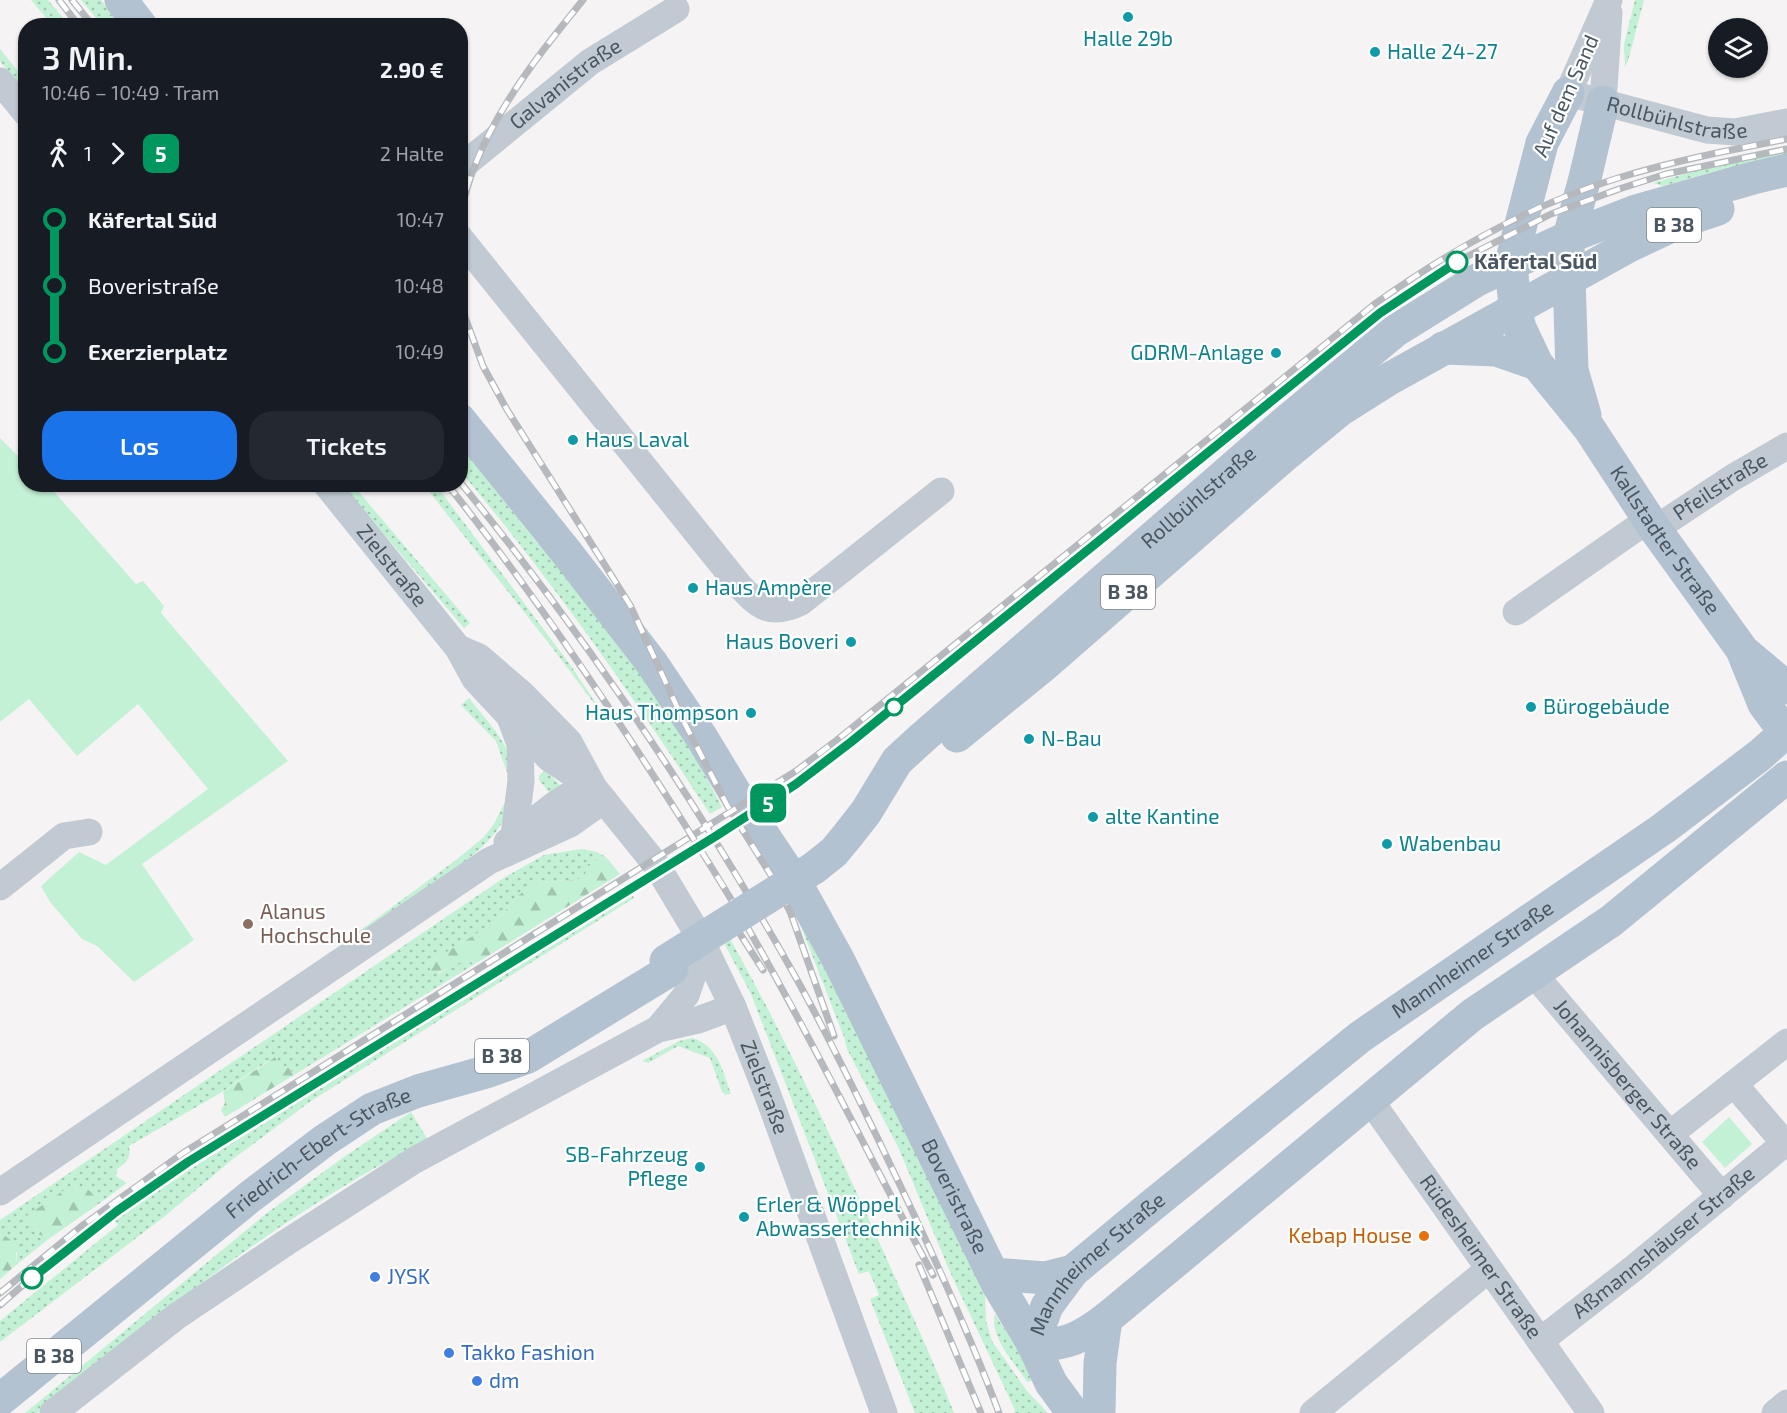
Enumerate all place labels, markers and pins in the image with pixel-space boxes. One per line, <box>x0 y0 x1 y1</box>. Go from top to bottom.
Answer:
marker: Halle 29b <box>1121 10 1135 24</box>
place label: Halle 29b <box>1083 25 1173 50</box>
place label: Halle 24-27 <box>1387 38 1498 63</box>
marker: Halle 24-27 <box>1368 45 1382 59</box>
place label: Käfertal Süd <box>1474 248 1597 273</box>
marker: Käfertal Süd <box>1446 251 1468 273</box>
place label: GDRM-Anlage <box>1130 339 1264 364</box>
marker: GDRM-Anlage <box>1269 346 1283 360</box>
place label: Haus Laval <box>585 426 690 451</box>
marker: Haus Laval <box>566 433 580 447</box>
place label: Haus Ampère <box>705 574 832 599</box>
marker: Haus Ampère <box>686 581 700 595</box>
place label: Haus Boveri <box>725 628 839 653</box>
marker: Haus Boveri <box>844 635 858 649</box>
place label: Bürogebäude <box>1543 693 1670 718</box>
unlabelled marker <box>885 698 903 716</box>
place label: Haus Thompson <box>585 699 739 724</box>
marker: Bürogebäude <box>1524 700 1538 714</box>
marker: Haus Thompson <box>744 706 758 720</box>
place label: N-Bau <box>1041 725 1102 750</box>
marker: N-Bau <box>1022 732 1036 746</box>
place label: alte Kantine <box>1105 803 1219 828</box>
marker: alte Kantine <box>1086 810 1100 824</box>
place label: Wabenbau <box>1399 830 1501 855</box>
marker: Wabenbau <box>1380 837 1394 851</box>
place label: Alanus Hochschule <box>260 898 371 947</box>
marker: Alanus Hochschule <box>241 917 255 931</box>
place label: SB-Fahrzeug Pflege <box>565 1141 688 1190</box>
marker: SB-Fahrzeug Pflege <box>693 1160 707 1174</box>
place label: Erler & Wöppel Abwassertechnik <box>756 1191 921 1240</box>
marker: Erler & Wöppel Abwassertechnik <box>737 1210 751 1224</box>
place label: Kebap House <box>1288 1222 1412 1247</box>
marker: Kebap House <box>1417 1229 1431 1243</box>
place label: JYSK <box>387 1263 431 1288</box>
unlabelled marker <box>21 1267 43 1289</box>
marker: JYSK <box>368 1270 382 1284</box>
place label: Takko Fashion <box>461 1339 595 1364</box>
marker: Takko Fashion <box>442 1346 456 1360</box>
place label: dm <box>489 1367 519 1392</box>
marker: dm <box>470 1374 484 1388</box>

